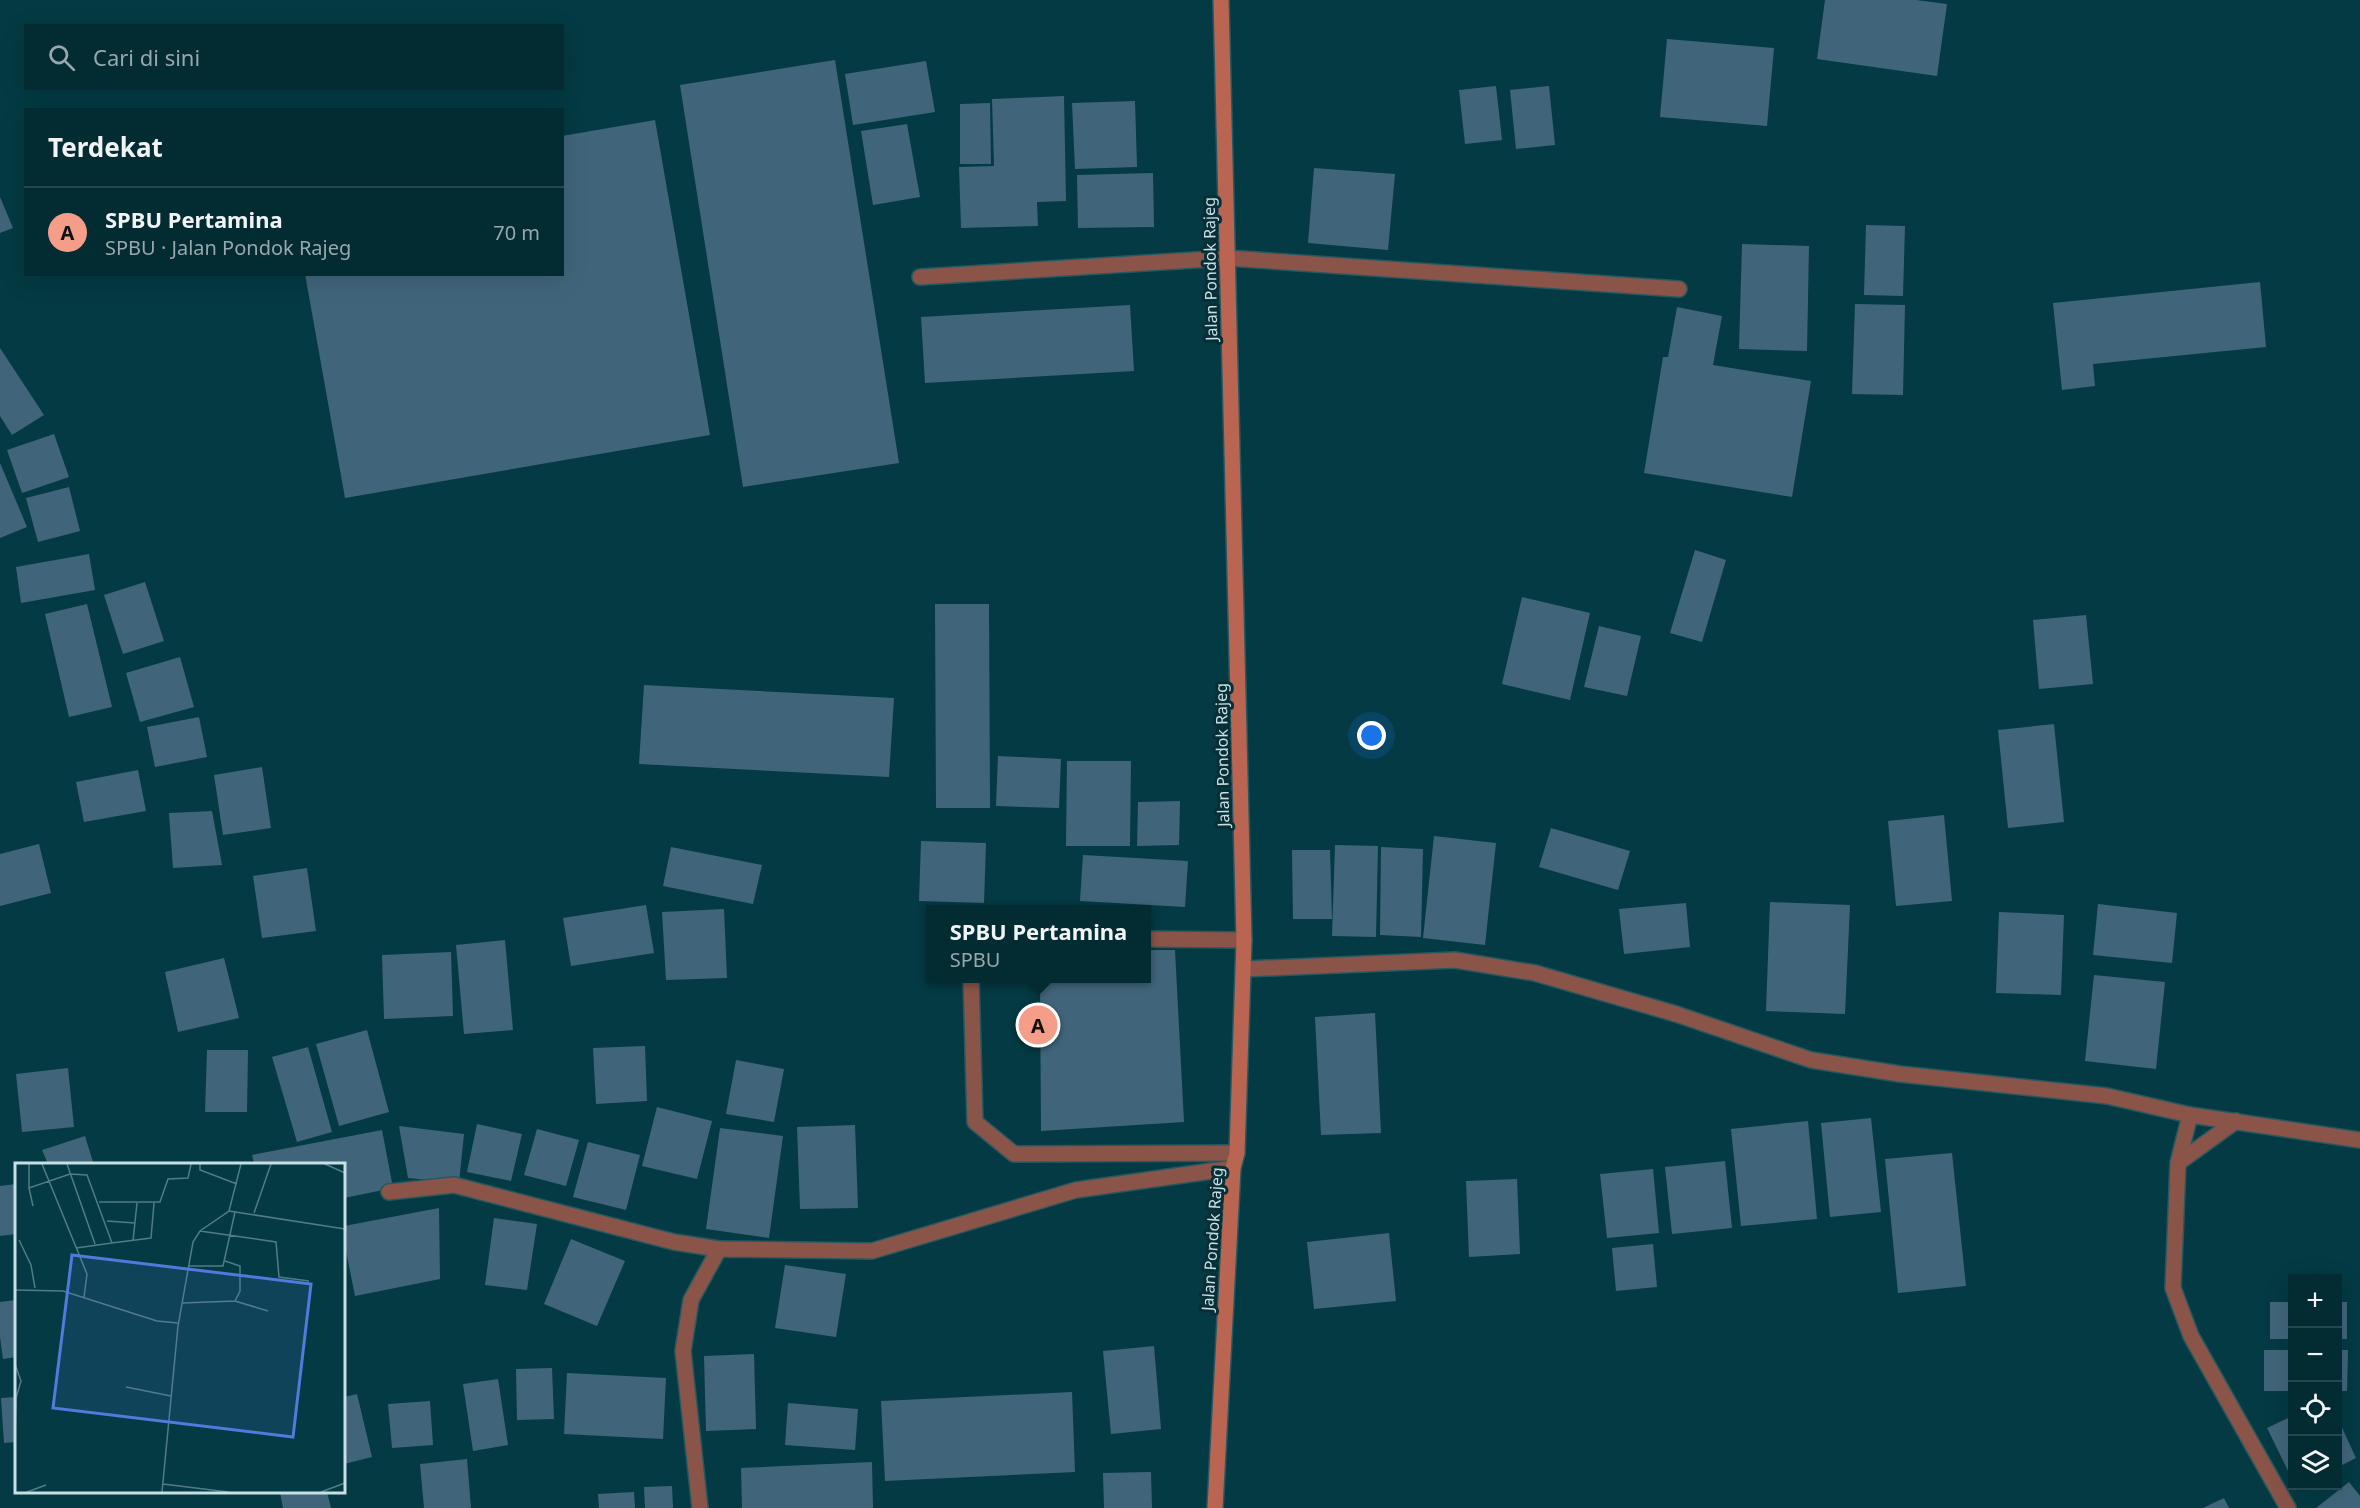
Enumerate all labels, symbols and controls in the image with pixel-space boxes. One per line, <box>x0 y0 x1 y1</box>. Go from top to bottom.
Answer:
search box <box>24 24 564 90</box>
icon: search <box>45 41 78 74</box>
text: Cari di sini <box>93 42 200 72</box>
text: Terdekat <box>48 129 163 165</box>
street label: Jalan Pondok Rajeg <box>1198 197 1222 343</box>
text: SPBU Pertamina <box>105 204 283 234</box>
text: A <box>61 219 74 246</box>
text: 70 m <box>493 219 540 246</box>
text: SPBU · Jalan Pondok Rajeg <box>105 234 351 261</box>
street label: Jalan Pondok Rajeg <box>1210 683 1234 829</box>
your location <box>1357 721 1386 750</box>
popup <box>926 905 1151 983</box>
text: SPBU Pertamina <box>950 916 1127 946</box>
text: SPBU <box>950 946 1000 973</box>
pin: A <box>1018 1002 1058 1048</box>
inset map <box>15 1163 345 1493</box>
street label: Jalan Pondok Rajeg <box>1196 1166 1228 1314</box>
map controls <box>2288 1274 2342 1490</box>
button: + <box>2288 1274 2342 1328</box>
button: − <box>2288 1328 2342 1382</box>
button: locate <box>2288 1382 2342 1436</box>
button: layers <box>2288 1436 2342 1490</box>

